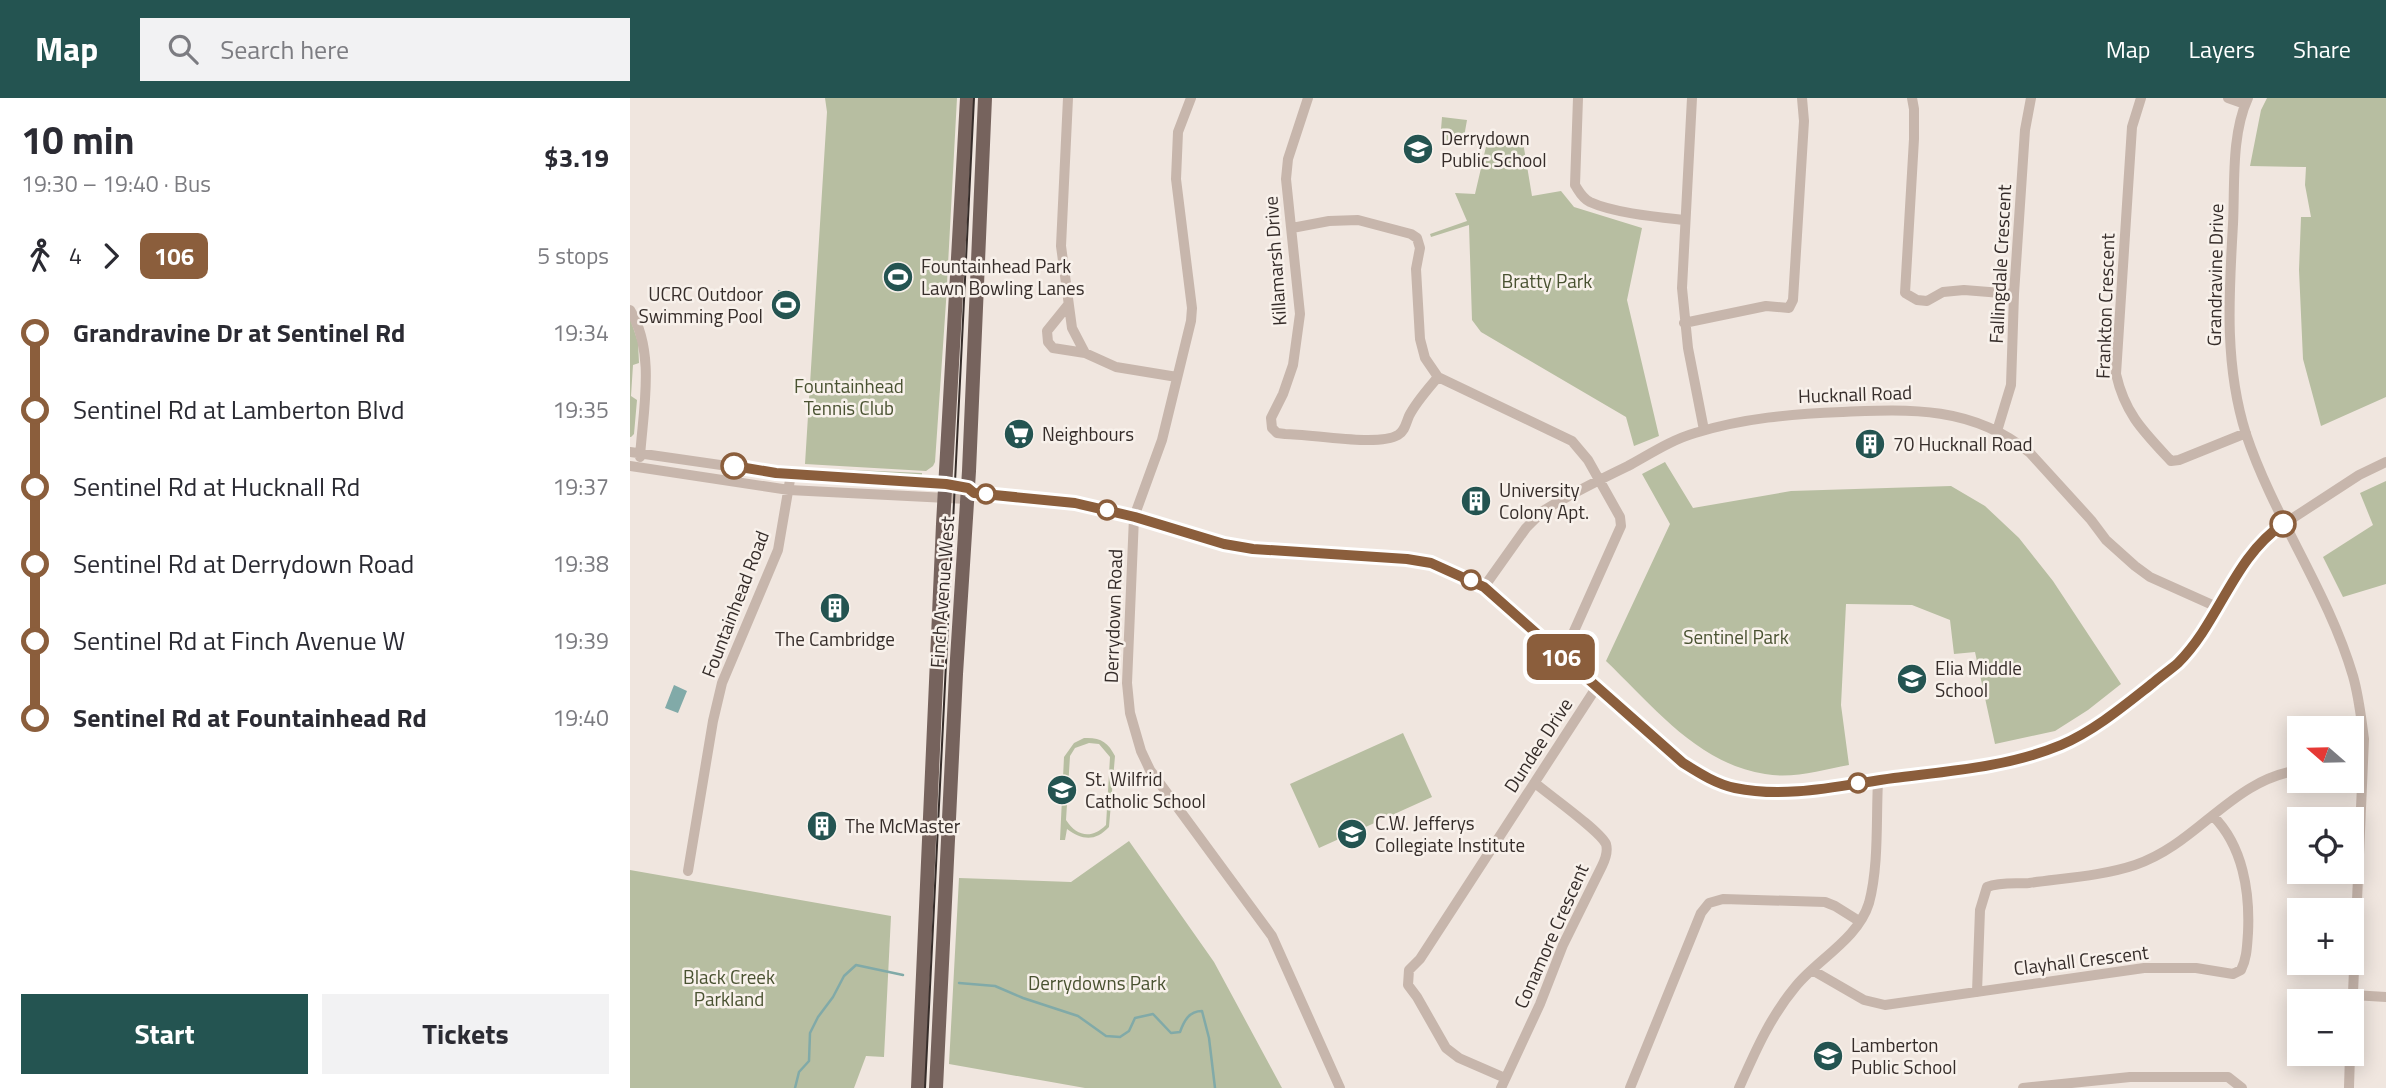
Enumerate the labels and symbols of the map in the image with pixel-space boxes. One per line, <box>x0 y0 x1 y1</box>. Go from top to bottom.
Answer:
place label: Derrydown Public School <box>1441 123 1547 174</box>
school or university icon: Derrydown Public School <box>1401 132 1435 166</box>
street label: Fallingdale Crescent <box>1981 183 2018 344</box>
street label: Killamarsh Drive <box>1256 195 1294 327</box>
street label: Grandravine Drive <box>2199 203 2230 347</box>
street label: Frankton Crescent <box>2087 232 2122 379</box>
place label: Fountainhead Park Lawn Bowling Lanes <box>921 251 1085 302</box>
sports icon: Fountainhead Park Lawn Bowling Lanes <box>881 260 915 294</box>
park label: Bratty Park <box>1502 266 1592 295</box>
place label: UCRC Outdoor Swimming Pool <box>639 279 763 330</box>
sports icon: UCRC Outdoor Swimming Pool <box>769 288 803 322</box>
park label: Fountainhead Tennis Club <box>794 371 904 422</box>
street label: Hucknall Road <box>1797 377 1913 410</box>
supermarket icon: Neighbours <box>1002 417 1036 451</box>
place label: Neighbours <box>1042 419 1134 448</box>
building icon: 70 Hucknall Road <box>1853 427 1887 461</box>
place label: 70 Hucknall Road <box>1893 429 2033 458</box>
unlabelled marker <box>721 453 747 479</box>
place label: University Colony Apt. <box>1499 475 1589 526</box>
unlabelled marker <box>976 484 996 504</box>
building icon: University Colony Apt. <box>1459 484 1493 518</box>
unlabelled marker <box>1097 500 1117 520</box>
unlabelled marker <box>2270 511 2296 537</box>
street label: Finch Avenue West <box>922 515 961 669</box>
street label: Fountainhead Road <box>693 526 776 681</box>
street label: Derrydown Road <box>1096 549 1129 683</box>
unlabelled marker <box>1461 570 1481 590</box>
building icon: The Cambridge <box>818 591 852 625</box>
park label: Sentinel Park <box>1683 622 1789 651</box>
place label: The Cambridge <box>775 624 895 653</box>
line badge: 106 <box>1521 634 1601 680</box>
place label: Elia Middle School <box>1935 653 2022 704</box>
school or university icon: Elia Middle School <box>1895 662 1929 696</box>
street label: Dundee Drive <box>1496 692 1579 798</box>
north arrow <box>2287 716 2364 793</box>
place label: St. Wilfrid Catholic School <box>1085 764 1206 815</box>
school or university icon: St. Wilfrid Catholic School <box>1045 773 1079 807</box>
unlabelled marker <box>1848 773 1868 793</box>
place label: C.W. Jefferys Collegiate Institute <box>1375 808 1525 859</box>
building icon: The McMaster <box>805 809 839 843</box>
place label: The McMaster <box>845 811 961 840</box>
school or university icon: C.W. Jefferys Collegiate Institute <box>1335 817 1369 851</box>
street label: Conamore Crescent <box>1506 859 1596 1013</box>
street label: Clayhall Crescent <box>2012 937 2150 982</box>
park label: Black Creek Parkland <box>683 962 775 1013</box>
park label: Derrydowns Park <box>1028 968 1166 997</box>
place label: Lamberton Public School <box>1851 1030 1957 1081</box>
school or university icon: Lamberton Public School <box>1811 1039 1845 1073</box>

